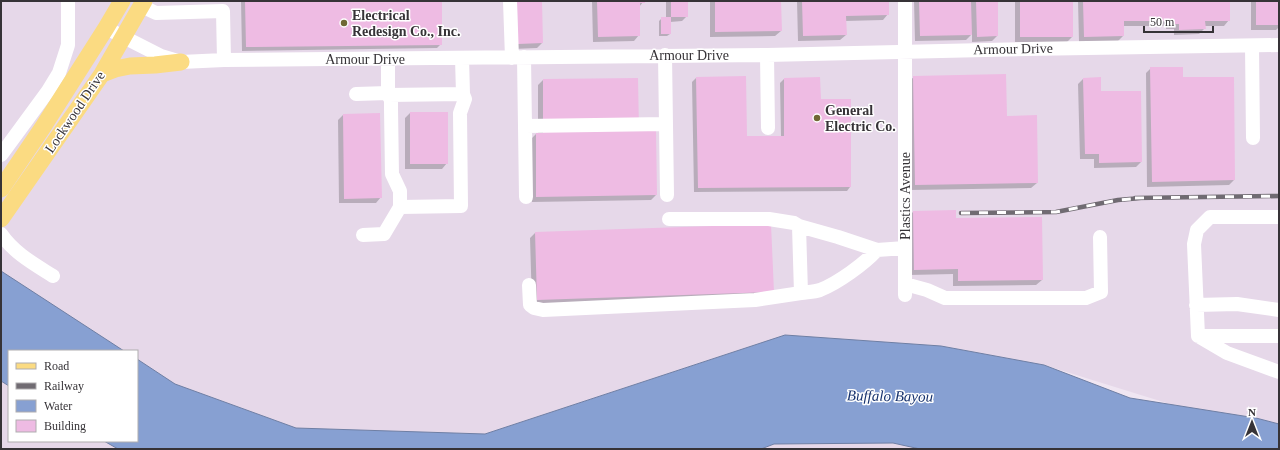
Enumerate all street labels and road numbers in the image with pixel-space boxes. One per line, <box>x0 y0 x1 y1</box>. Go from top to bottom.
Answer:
street label: Armour Drive <box>973 41 1053 57</box>
street label: Armour Drive <box>649 48 729 63</box>
street label: Armour Drive <box>325 52 405 67</box>
street label: Lockwood Drive <box>42 68 108 156</box>
street label: Plastics Avenue <box>898 152 913 240</box>

